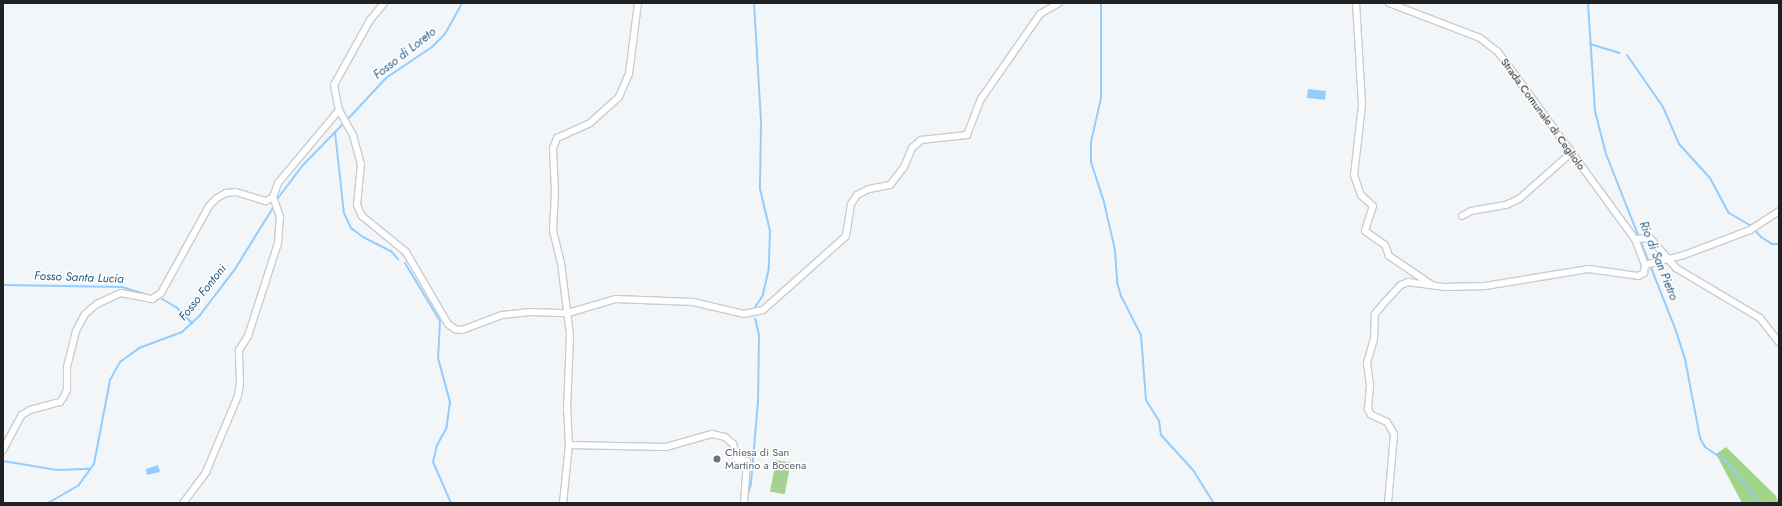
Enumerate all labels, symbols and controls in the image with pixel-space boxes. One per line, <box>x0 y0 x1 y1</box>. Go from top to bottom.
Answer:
water label: Fosso di Loreto <box>371 25 439 83</box>
street label: Strada Comunale di Cegliolo <box>1498 56 1588 172</box>
water label: Rio di San Pietro <box>1636 219 1680 303</box>
water label: Fosso Fontoni <box>176 262 230 324</box>
water label: Fosso Santa Lucia <box>34 269 124 287</box>
place label: Chiesa di San Martino a Bocena <box>725 446 806 472</box>
marker: Chiesa di San Martino a Bocena <box>712 454 722 464</box>

